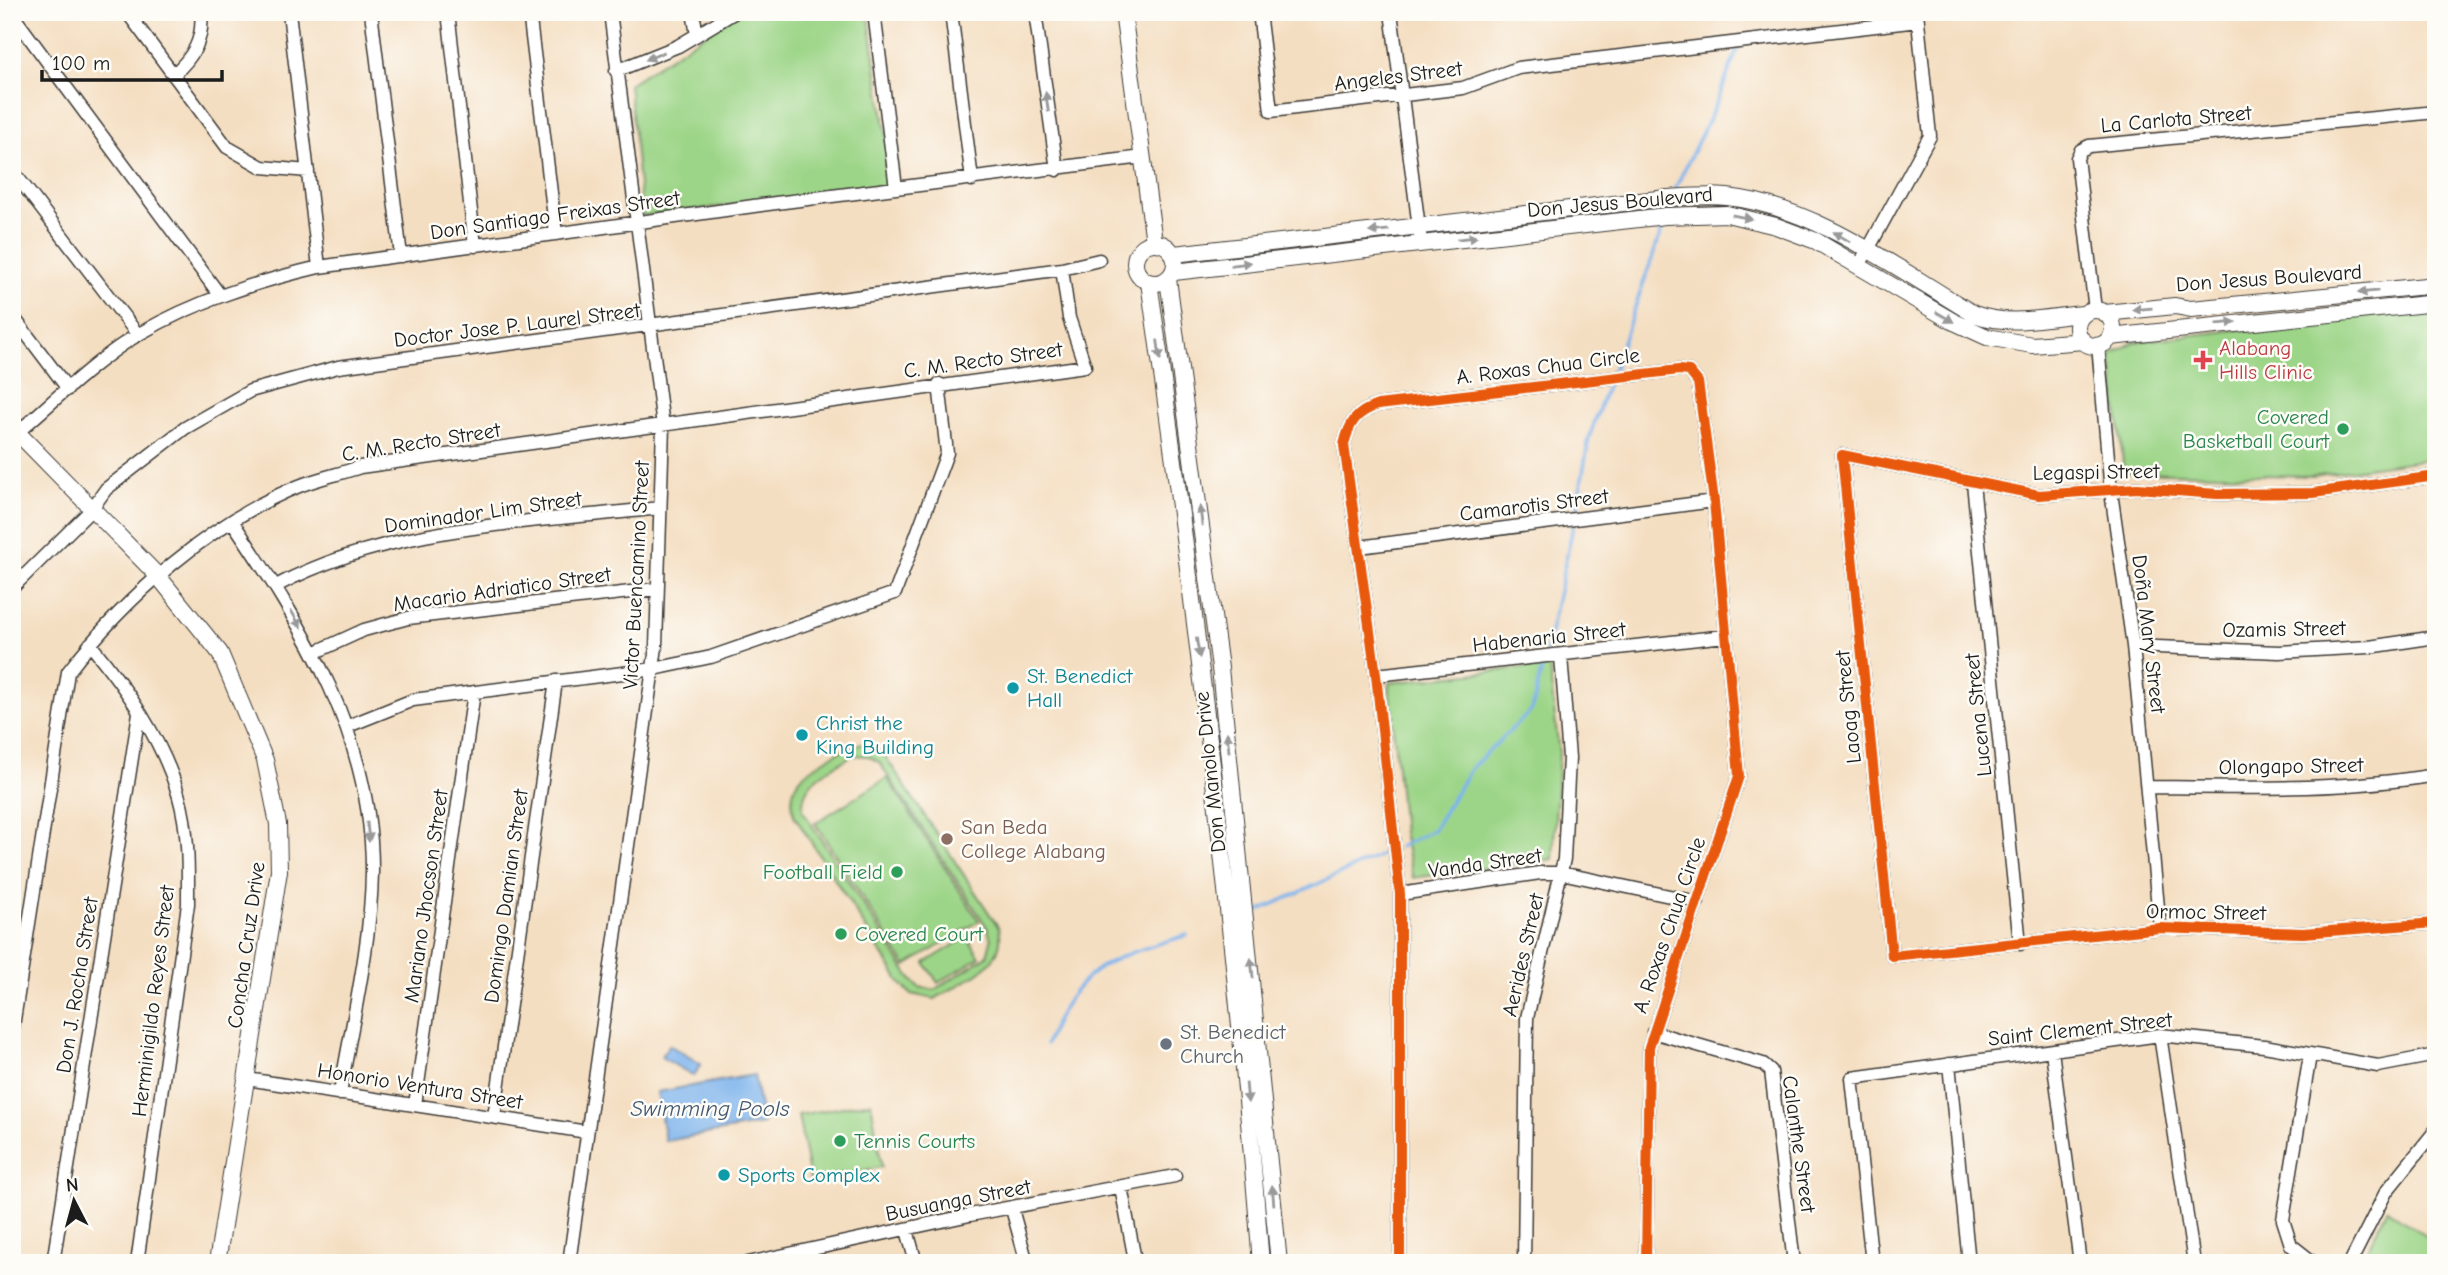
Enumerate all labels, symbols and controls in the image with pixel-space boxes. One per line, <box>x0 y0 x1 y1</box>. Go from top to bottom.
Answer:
scale bar <box>42 38 222 82</box>
one-way arrow <box>644 50 665 61</box>
text: 100 m <box>52 51 110 75</box>
street label: Angeles Street <box>1333 56 1464 96</box>
one-way arrow <box>1042 91 1053 113</box>
street label: La Carlota Street <box>2100 100 2253 138</box>
street label: Don Jesus Boulevard <box>1526 182 1714 222</box>
street label: Don Santiago Freixas Street <box>429 185 682 244</box>
one-way arrow <box>1731 212 1753 223</box>
one-way arrow <box>1368 226 1390 237</box>
one-way arrow <box>1833 230 1852 243</box>
one-way arrow <box>1456 232 1478 243</box>
one-way arrow <box>1230 258 1252 269</box>
street label: Don Jesus Boulevard <box>2175 260 2363 296</box>
one-way arrow <box>2357 287 2379 298</box>
street label: Doctor Jose P. Laurel Street <box>392 298 643 352</box>
one-way arrow <box>2131 304 2153 315</box>
one-way arrow <box>1935 311 1955 323</box>
one-way arrow <box>2216 317 2238 328</box>
place label: Alabang Hills Clinic <box>2219 336 2313 384</box>
street label: C. M. Recto Street <box>902 337 1065 383</box>
one-way arrow <box>1153 339 1164 361</box>
street label: A. Roxas Chua Circle <box>1455 343 1641 389</box>
marker: Alabang Hills Clinic <box>2193 350 2213 370</box>
place label: Covered Basketball Court <box>2183 405 2330 453</box>
street label: C. M. Recto Street <box>340 417 503 466</box>
marker: Covered Basketball Court <box>2335 421 2351 437</box>
street label: Victor Buencamino Street <box>618 459 654 690</box>
street label: Legaspi Street <box>2032 459 2161 485</box>
street label: Camarotis Street <box>1458 484 1611 526</box>
street label: Dominador Lim Street <box>383 486 584 538</box>
one-way arrow <box>1195 505 1206 527</box>
street label: Doña Mary Street <box>2127 553 2171 716</box>
street label: Macario Adriatico Street <box>392 562 613 616</box>
one-way arrow <box>290 609 302 628</box>
street label: Ozamis Street <box>2222 616 2347 642</box>
street label: Habenaria Street <box>1471 617 1628 657</box>
one-way arrow <box>1193 637 1204 659</box>
street label: Laoag Street <box>1830 648 1866 765</box>
street label: Lucena Street <box>1959 651 1996 778</box>
place label: St. Benedict Hall <box>1027 664 1134 712</box>
marker: St. Benedict Hall <box>1005 680 1021 696</box>
street label: Don Manolo Drive <box>1190 690 1230 854</box>
place label: Christ the King Building <box>816 711 934 759</box>
marker: Christ the King Building <box>794 727 810 743</box>
one-way arrow <box>1222 731 1233 753</box>
street label: Olongapo Street <box>2218 753 2365 779</box>
street label: Mariano Jhocson Street <box>399 787 453 1004</box>
street label: Domingo Damian Street <box>479 787 533 1004</box>
place label: San Beda College Alabang <box>961 815 1106 863</box>
one-way arrow <box>363 822 374 844</box>
marker: San Beda College Alabang <box>939 831 955 847</box>
street label: A. Roxas Chua Circle <box>1628 834 1710 1016</box>
street label: Vanda Street <box>1427 843 1544 883</box>
street label: Concha Cruz Drive <box>222 860 270 1030</box>
place label: Football Field <box>763 860 883 884</box>
marker: Football Field <box>889 864 905 880</box>
street label: Herminigildo Reyes Street <box>127 883 179 1118</box>
street label: Aerides Street <box>1497 890 1549 1019</box>
street label: Don J. Rocha Street <box>51 894 103 1075</box>
street label: Ormoc Street <box>2146 899 2267 925</box>
place label: Covered Court <box>855 922 984 946</box>
marker: Covered Court <box>833 926 849 942</box>
one-way arrow <box>1246 957 1257 979</box>
street label: Saint Clement Street <box>1987 1007 2174 1051</box>
place label: St. Benedict Church <box>1180 1020 1287 1068</box>
marker: St. Benedict Church <box>1158 1036 1174 1052</box>
street label: Honorio Ventura Street <box>316 1058 525 1114</box>
street label: Calanthe Street <box>1778 1074 1821 1215</box>
one-way arrow <box>1242 1082 1253 1104</box>
water label: Swimming Pools <box>631 1095 790 1122</box>
place label: Tennis Courts <box>854 1129 975 1153</box>
marker: Tennis Courts <box>832 1133 848 1149</box>
place label: Sports Complex <box>738 1163 880 1187</box>
north arrow <box>38 1166 108 1236</box>
marker: Sports Complex <box>716 1167 732 1183</box>
text: N <box>65 1174 80 1197</box>
street label: Busuanga Street <box>883 1174 1034 1226</box>
one-way arrow <box>1267 1184 1278 1206</box>

